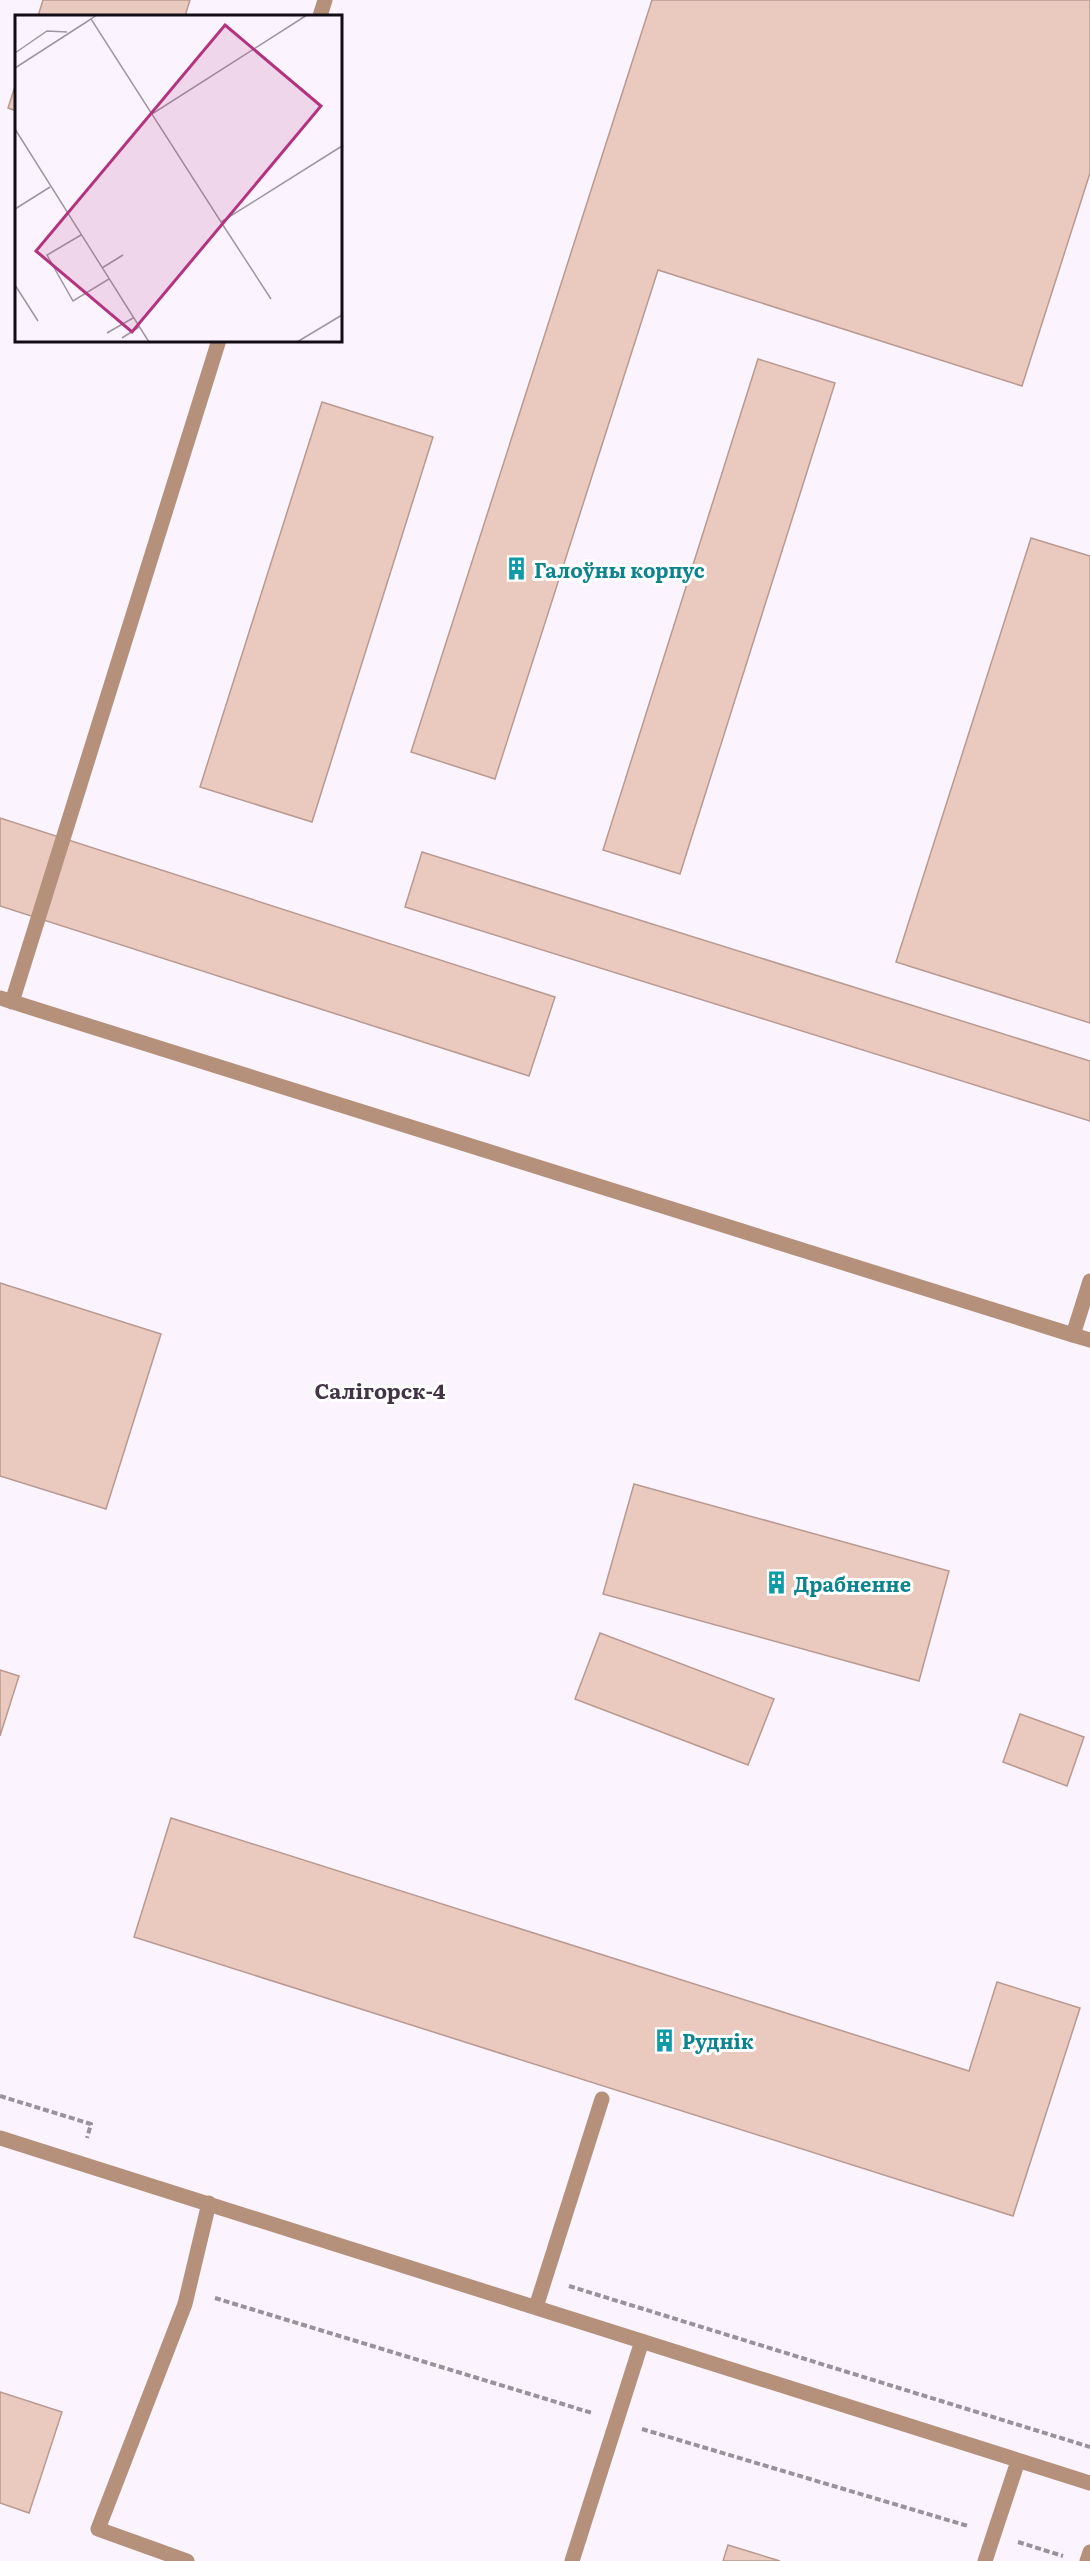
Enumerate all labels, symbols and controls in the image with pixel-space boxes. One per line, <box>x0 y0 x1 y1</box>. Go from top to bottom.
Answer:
inset map <box>15 15 342 342</box>
place label: Галоўны корпус <box>534 554 705 584</box>
building icon: Галоўны корпус <box>503 556 529 582</box>
district label: Салігорск-4 <box>315 1374 446 1405</box>
place label: Драбненне <box>794 1568 911 1598</box>
building icon: Драбненне <box>763 1570 789 1596</box>
place label: Руднік <box>682 2025 754 2055</box>
building icon: Руднік <box>651 2027 677 2053</box>

